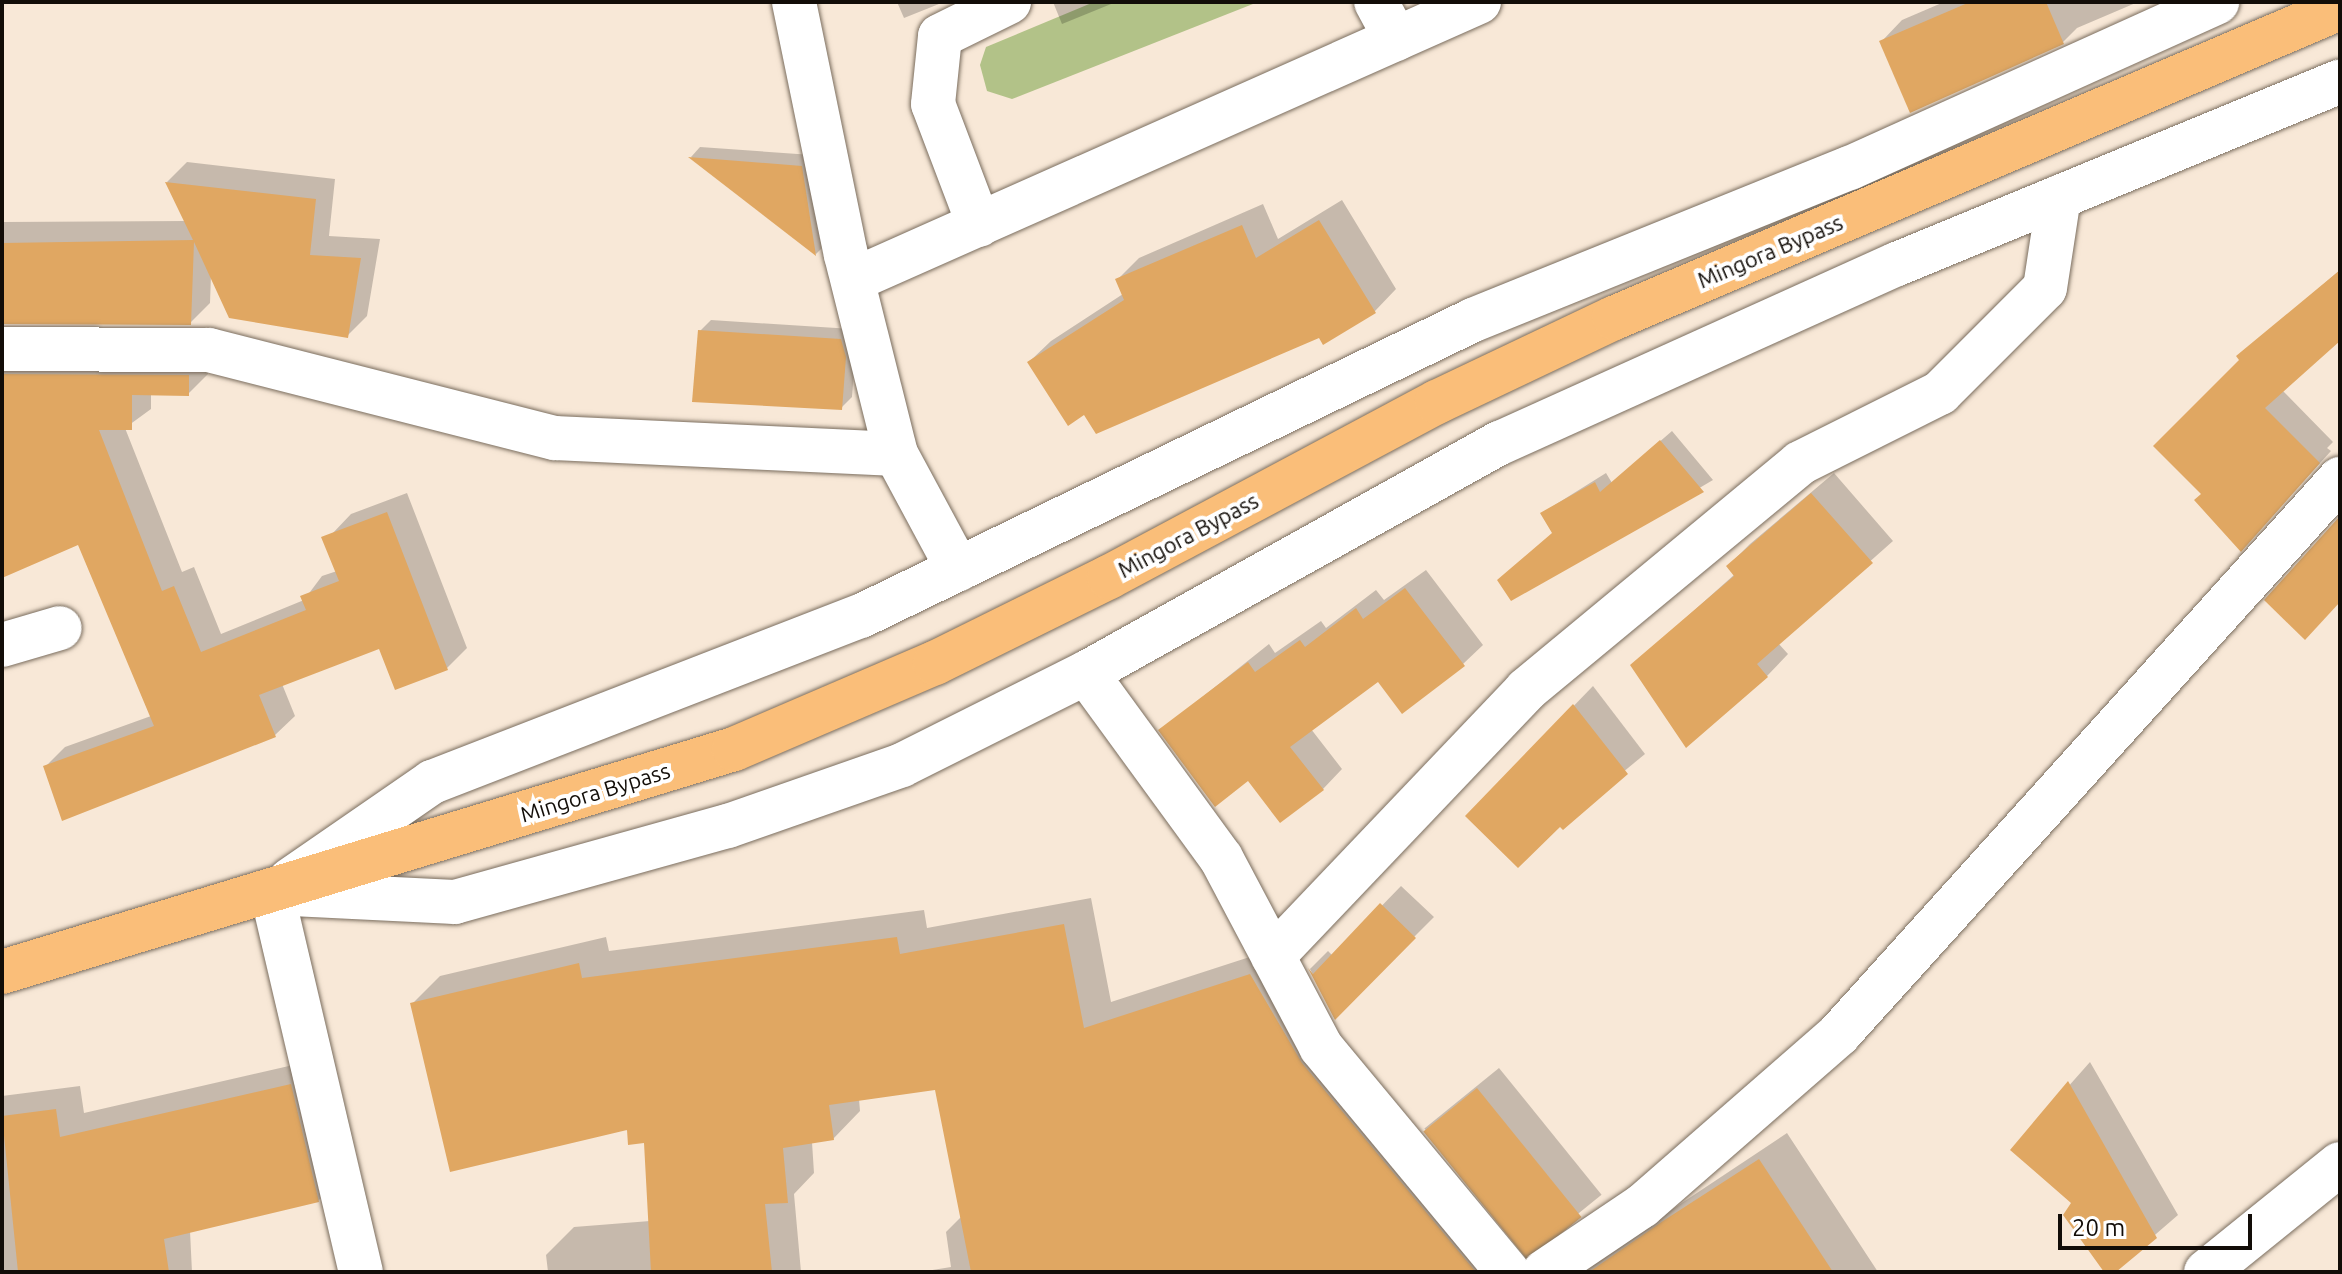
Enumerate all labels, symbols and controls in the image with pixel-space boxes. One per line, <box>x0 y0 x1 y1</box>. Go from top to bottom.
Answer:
street label: Mingora Bypass <box>1693 209 1847 293</box>
street label: Mingora Bypass <box>1113 487 1263 583</box>
street label: Mingora Bypass <box>517 757 673 827</box>
scale bar <box>2062 1198 2256 1248</box>
text: 20 m <box>2072 1214 2125 1241</box>

